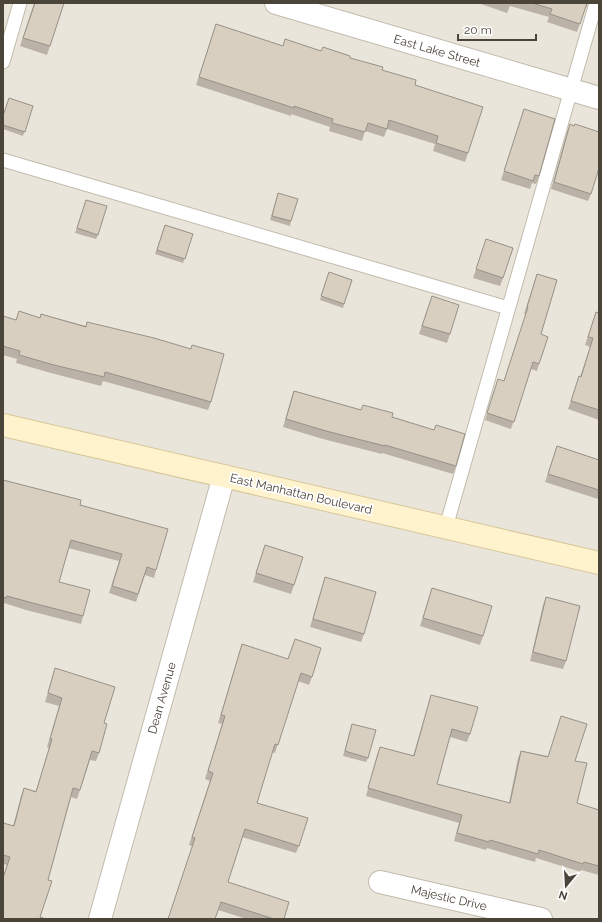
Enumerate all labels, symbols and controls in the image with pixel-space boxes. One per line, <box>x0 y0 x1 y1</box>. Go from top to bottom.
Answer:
scale bar <box>458 16 536 42</box>
text: 20 m <box>464 23 492 37</box>
street label: East Lake Street <box>392 32 482 70</box>
street label: East Manhattan Boulevard <box>229 471 373 517</box>
street label: Dean Avenue <box>145 661 179 735</box>
north arrow <box>546 866 586 906</box>
street label: Majestic Drive <box>410 882 488 914</box>
text: N <box>557 888 569 903</box>

